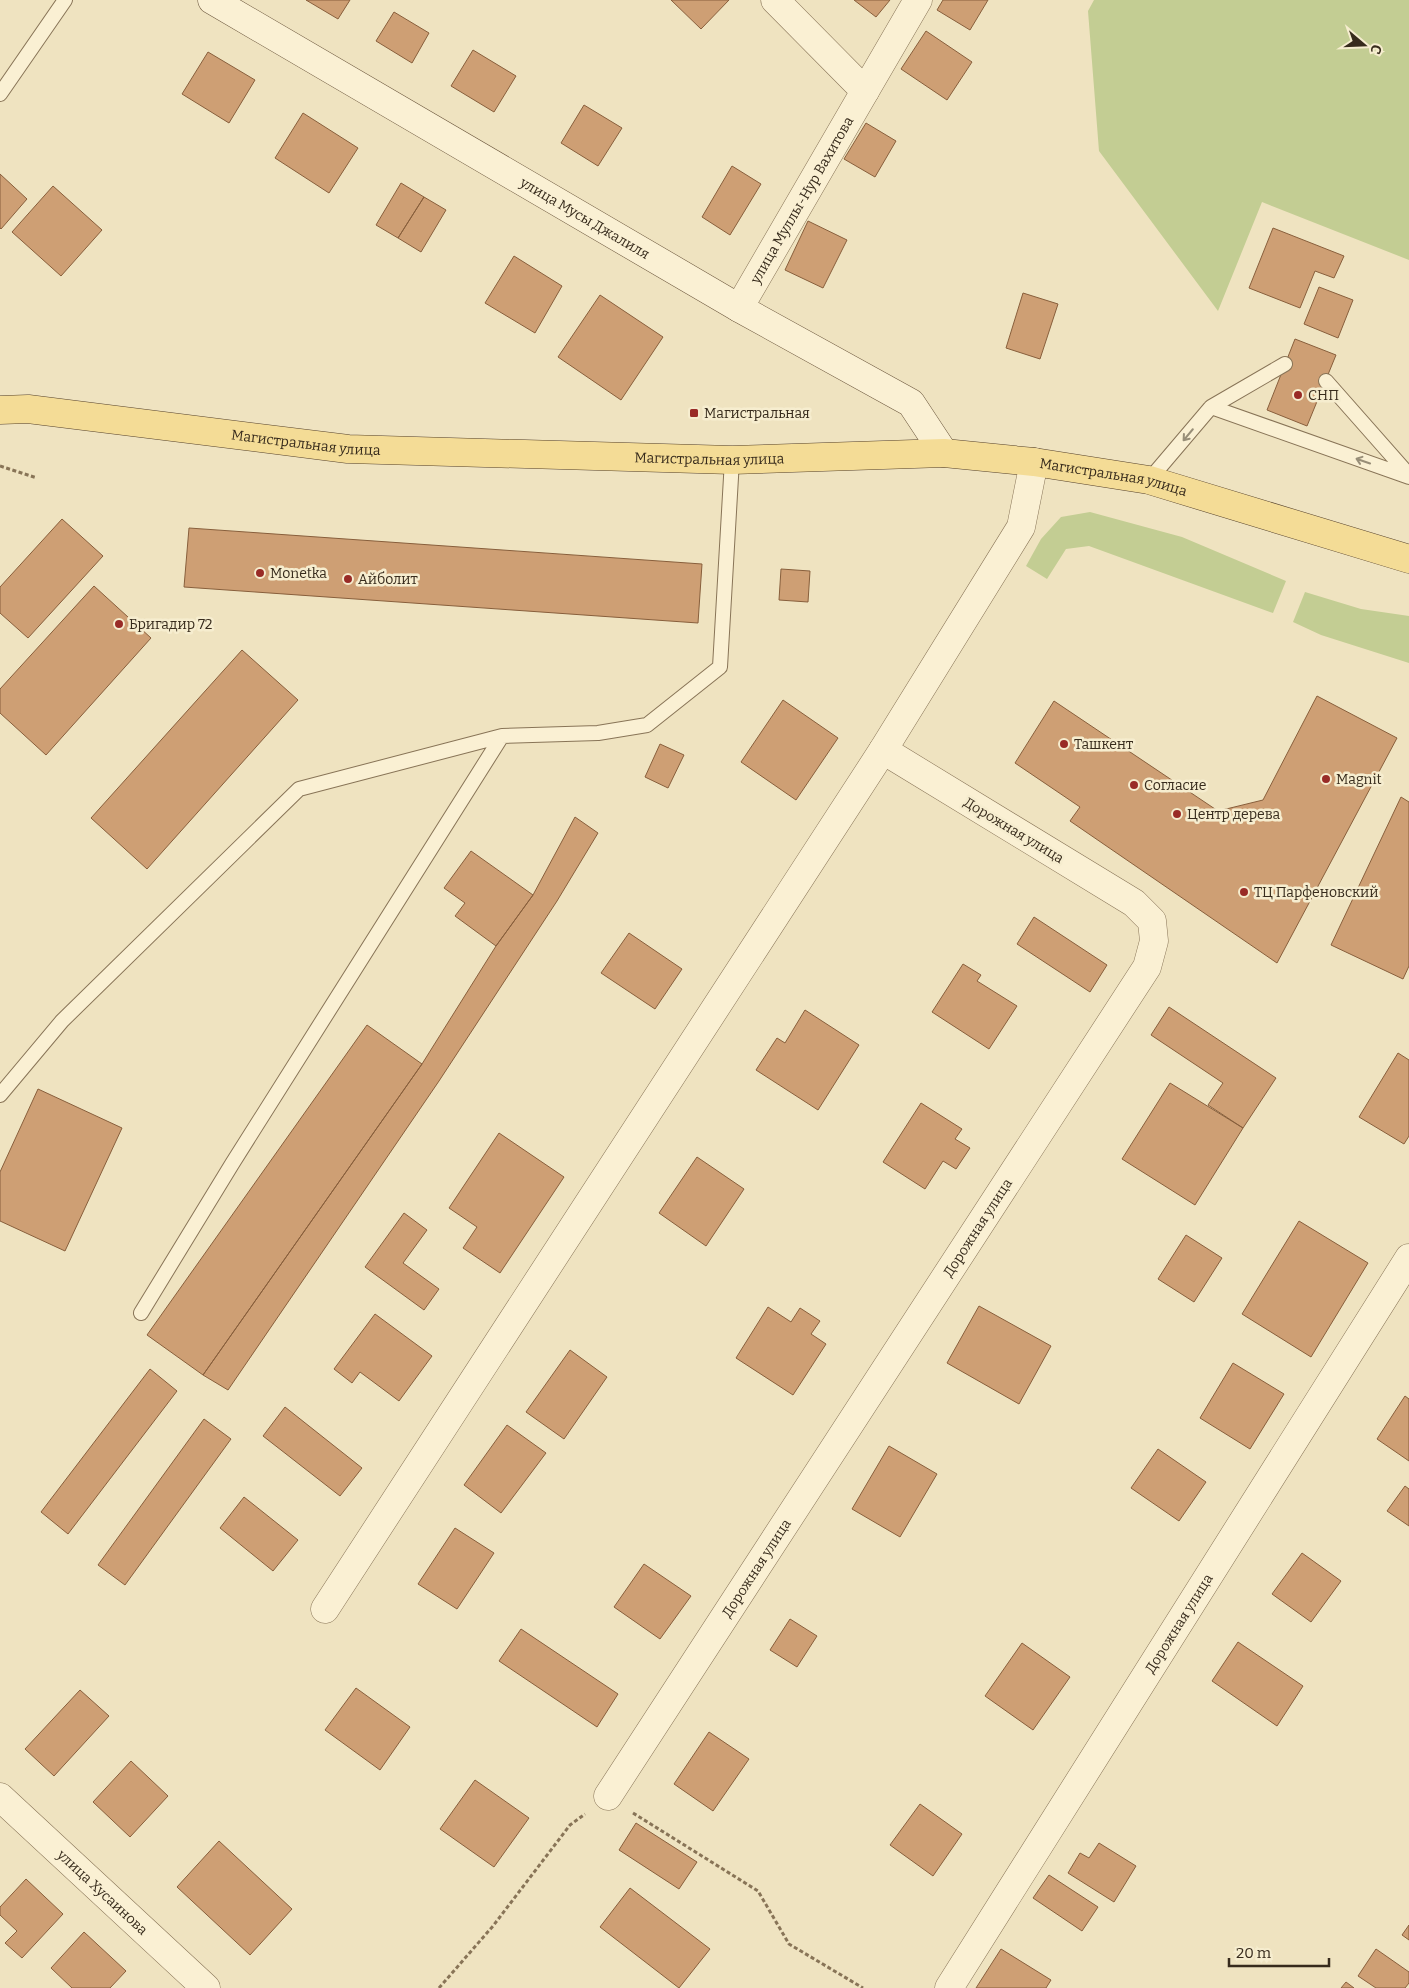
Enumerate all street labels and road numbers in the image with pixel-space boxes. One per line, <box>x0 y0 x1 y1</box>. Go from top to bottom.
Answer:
street label: улица Муллы-Нур Вахитова <box>747 113 857 288</box>
street label: улица Мусы Джалиля <box>516 173 653 263</box>
street label: Магистральная улица <box>230 426 381 459</box>
street label: Магистральная улица <box>634 449 785 469</box>
street label: Магистральная улица <box>1038 455 1189 500</box>
street label: Дорожная улица <box>961 794 1067 867</box>
street label: Дорожная улица <box>940 1175 1016 1280</box>
street label: Дорожная улица <box>719 1516 795 1621</box>
street label: Дорожная улица <box>1142 1571 1217 1676</box>
street label: улица Хусаинова <box>53 1846 151 1939</box>

